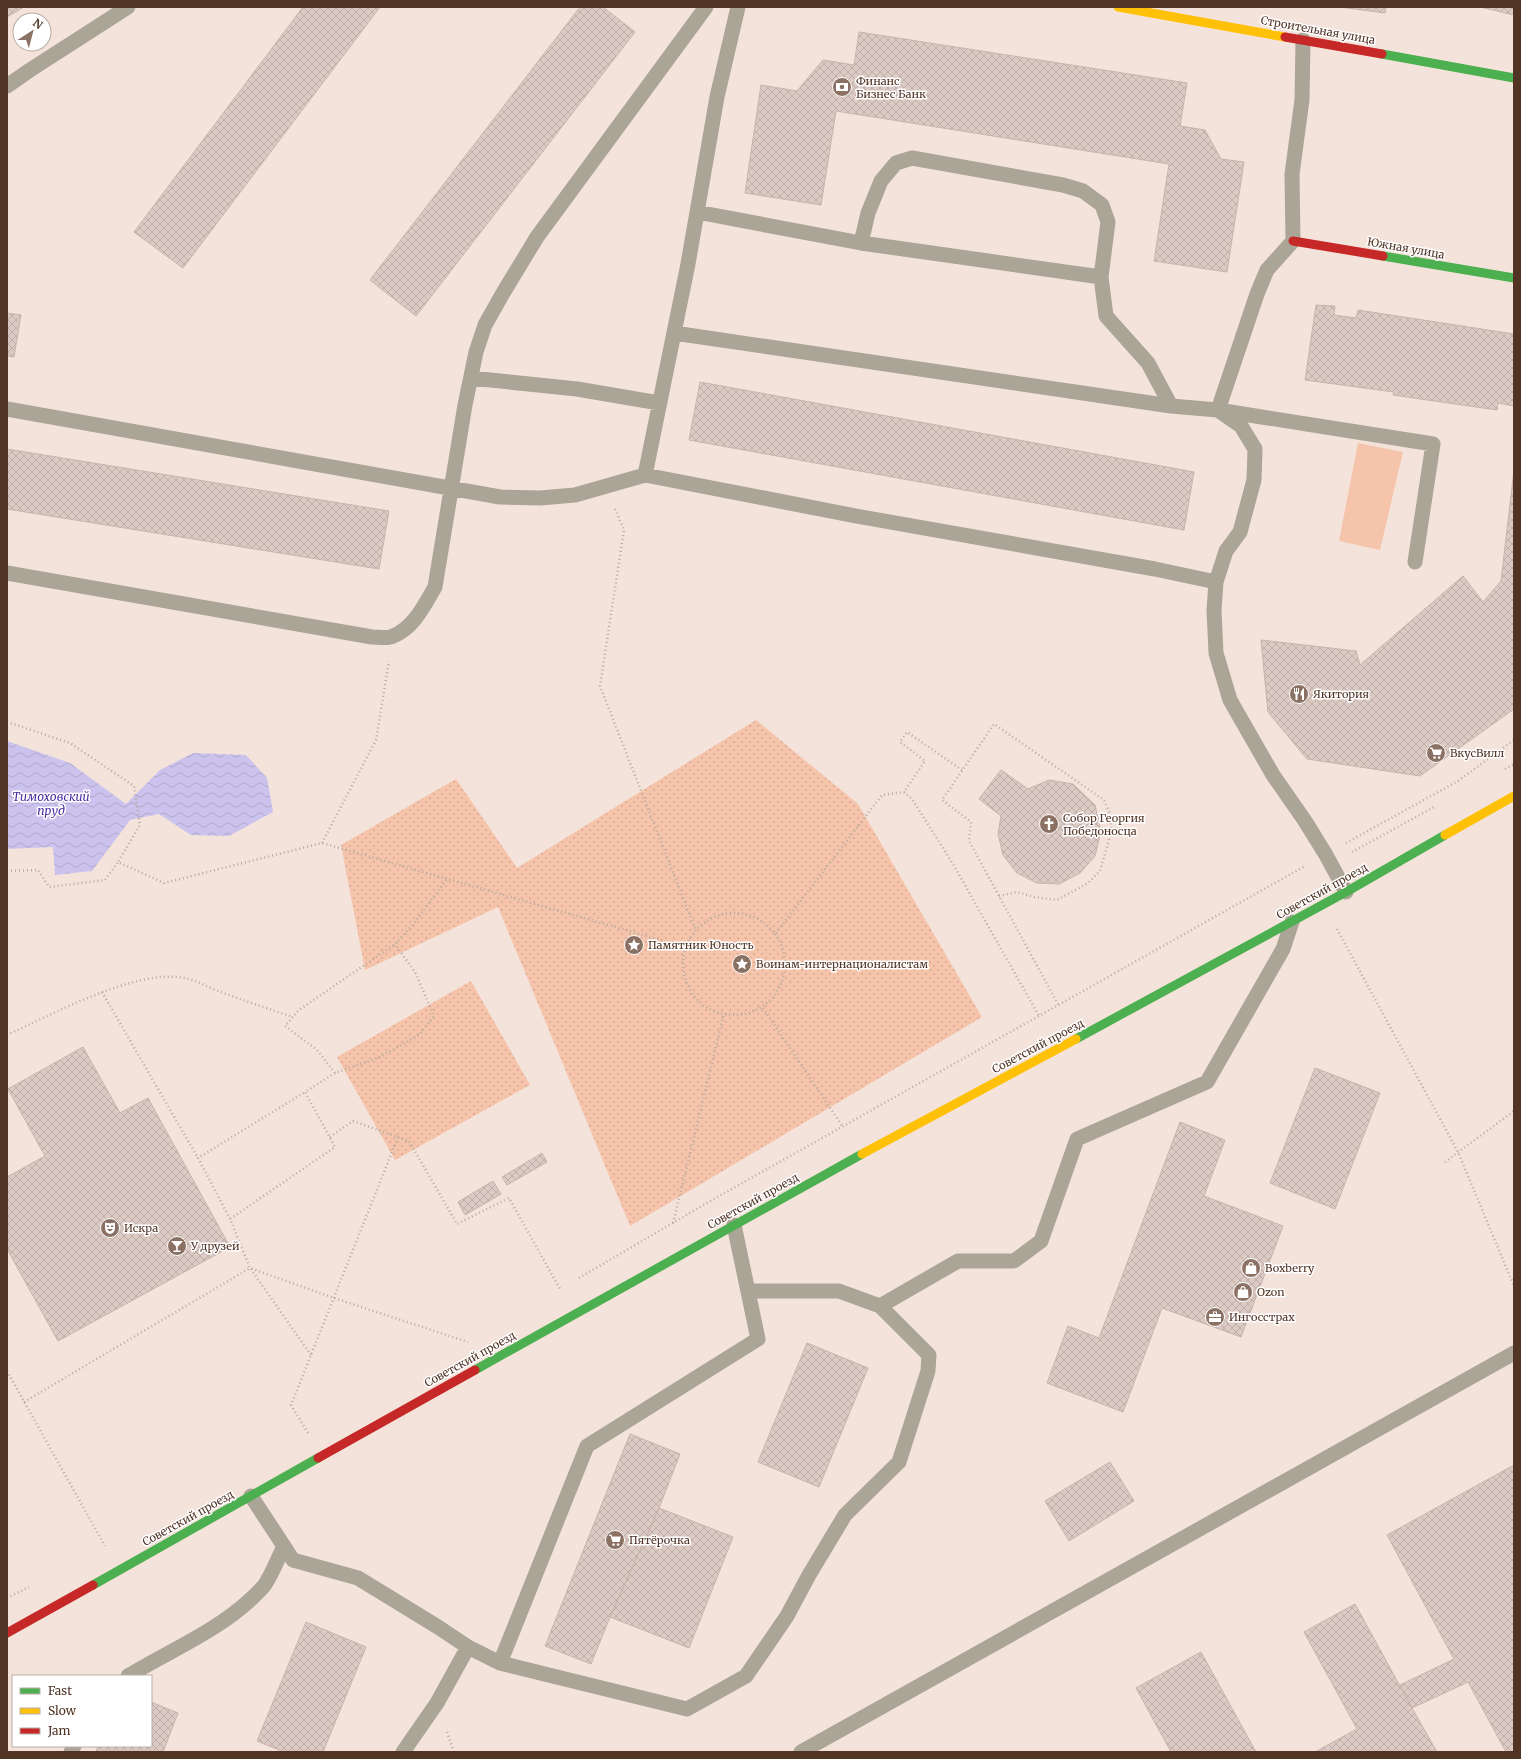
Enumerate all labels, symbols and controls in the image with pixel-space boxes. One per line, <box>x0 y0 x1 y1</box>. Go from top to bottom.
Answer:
north arrow <box>12 12 52 52</box>
street label: Строительная улица <box>1260 13 1376 47</box>
text: N <box>30 16 46 32</box>
place label: Финанс Бизнес Банк <box>856 74 926 101</box>
bank icon: Финанс Бизнес Банк <box>831 76 853 98</box>
street label: Южная улица <box>1366 234 1446 262</box>
restaurant icon: Якитория <box>1288 683 1310 705</box>
place label: Якитория <box>1313 687 1370 701</box>
supermarket icon: ВкусВилл <box>1425 742 1447 764</box>
place label: ВкусВилл <box>1450 746 1504 760</box>
water label: Тимоховский пруд <box>12 789 90 818</box>
place label: Собор Георгия Победоносца <box>1063 811 1145 838</box>
church icon: Собор Георгия Победоносца <box>1038 813 1060 835</box>
street label: Советский проезд <box>1274 860 1370 922</box>
place icon: Памятник Юность <box>623 934 645 956</box>
place label: Памятник Юность <box>648 938 754 952</box>
place icon: Воинам-интернационалистам <box>731 953 753 975</box>
place label: Воинам-интернационалистам <box>756 957 928 971</box>
street label: Советский проезд <box>990 1016 1086 1076</box>
street label: Советский проезд <box>705 1170 801 1232</box>
theatre icon: Искра <box>99 1217 121 1239</box>
place label: Искра <box>124 1221 158 1235</box>
bar icon: У друзей <box>166 1235 188 1257</box>
place label: У друзей <box>190 1239 240 1253</box>
shop icon: Boxberry <box>1240 1257 1262 1279</box>
place label: Boxberry <box>1265 1261 1315 1275</box>
shop icon: Ozon <box>1232 1281 1254 1303</box>
place label: Ozon <box>1257 1285 1285 1299</box>
office icon: Ингосстрах <box>1204 1306 1226 1328</box>
place label: Ингосстрах <box>1229 1310 1295 1324</box>
street label: Советский проезд <box>422 1328 518 1390</box>
street label: Советский проезд <box>140 1487 236 1549</box>
supermarket icon: Пятёрочка <box>604 1529 626 1551</box>
place label: Пятёрочка <box>629 1533 690 1547</box>
legend <box>12 1675 152 1747</box>
text: Fast <box>48 1683 72 1698</box>
text: Slow <box>48 1703 77 1718</box>
text: Jam <box>47 1723 71 1738</box>

